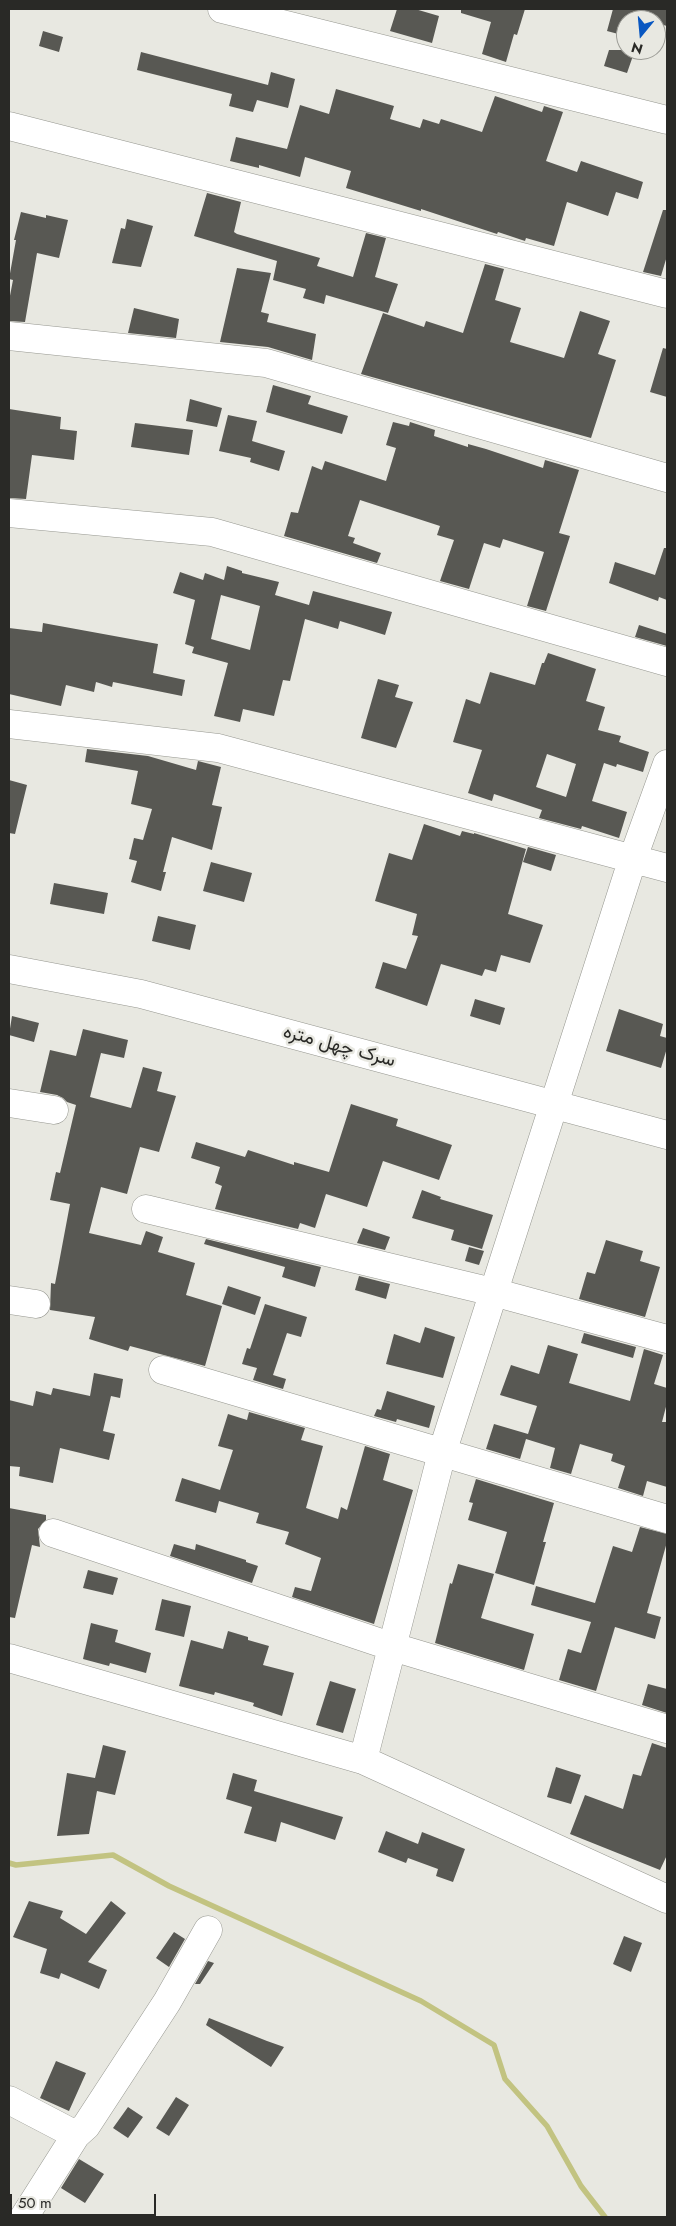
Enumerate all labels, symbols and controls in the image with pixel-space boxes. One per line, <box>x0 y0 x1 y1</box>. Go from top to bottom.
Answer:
north arrow <box>616 10 666 60</box>
text: N <box>629 37 645 60</box>
street label: سرک چهل متره <box>280 1021 398 1073</box>
scale bar <box>12 2184 159 2216</box>
text: 50 m <box>18 2192 52 2214</box>

